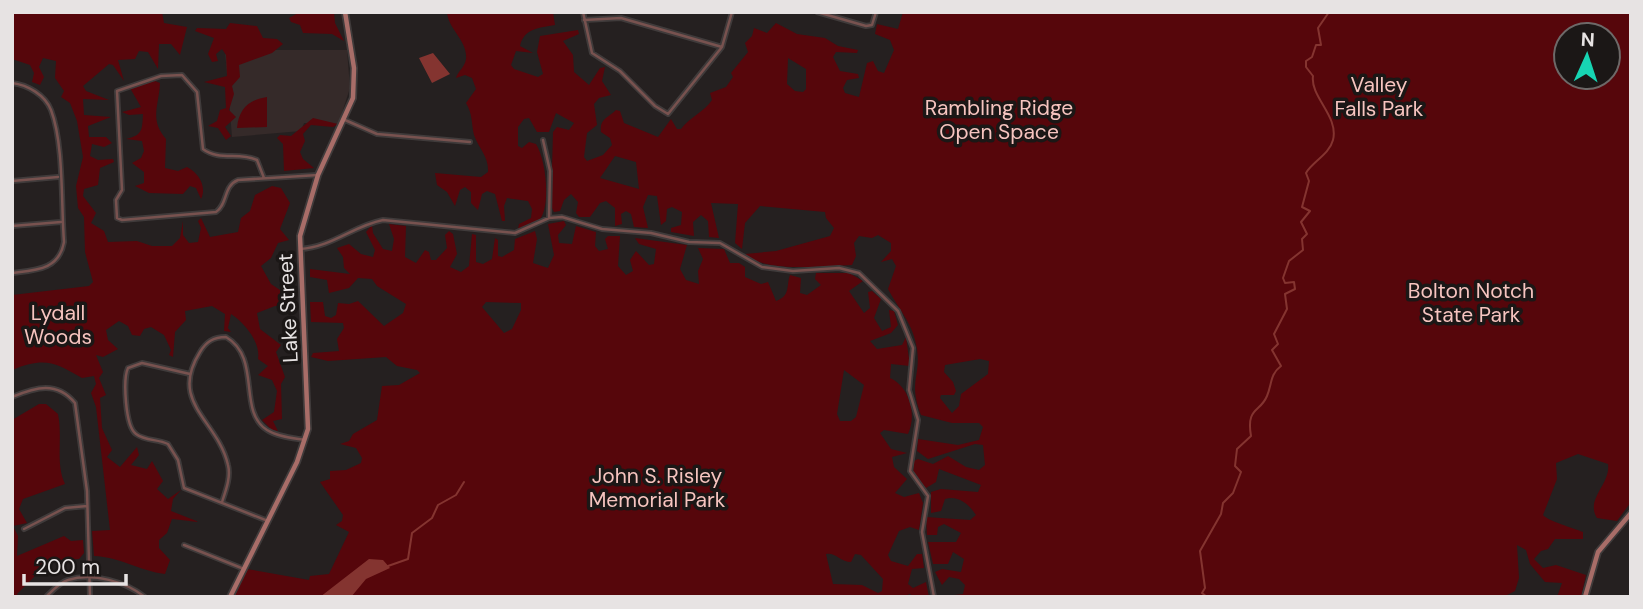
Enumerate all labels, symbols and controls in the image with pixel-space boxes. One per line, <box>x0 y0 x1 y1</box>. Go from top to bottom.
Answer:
north arrow <box>1552 21 1622 91</box>
text: N <box>1580 27 1595 52</box>
park label: Valley Falls Park <box>1335 71 1424 123</box>
park label: Rambling Ridge Open Space <box>925 94 1073 146</box>
street label: Lake Street <box>271 253 305 363</box>
park label: Bolton Notch State Park <box>1408 277 1534 329</box>
park label: Lydall Woods <box>24 299 92 351</box>
park label: John S. Risley Memorial Park <box>589 462 726 514</box>
scale bar <box>24 542 126 586</box>
text: 200 m <box>35 553 100 581</box>

